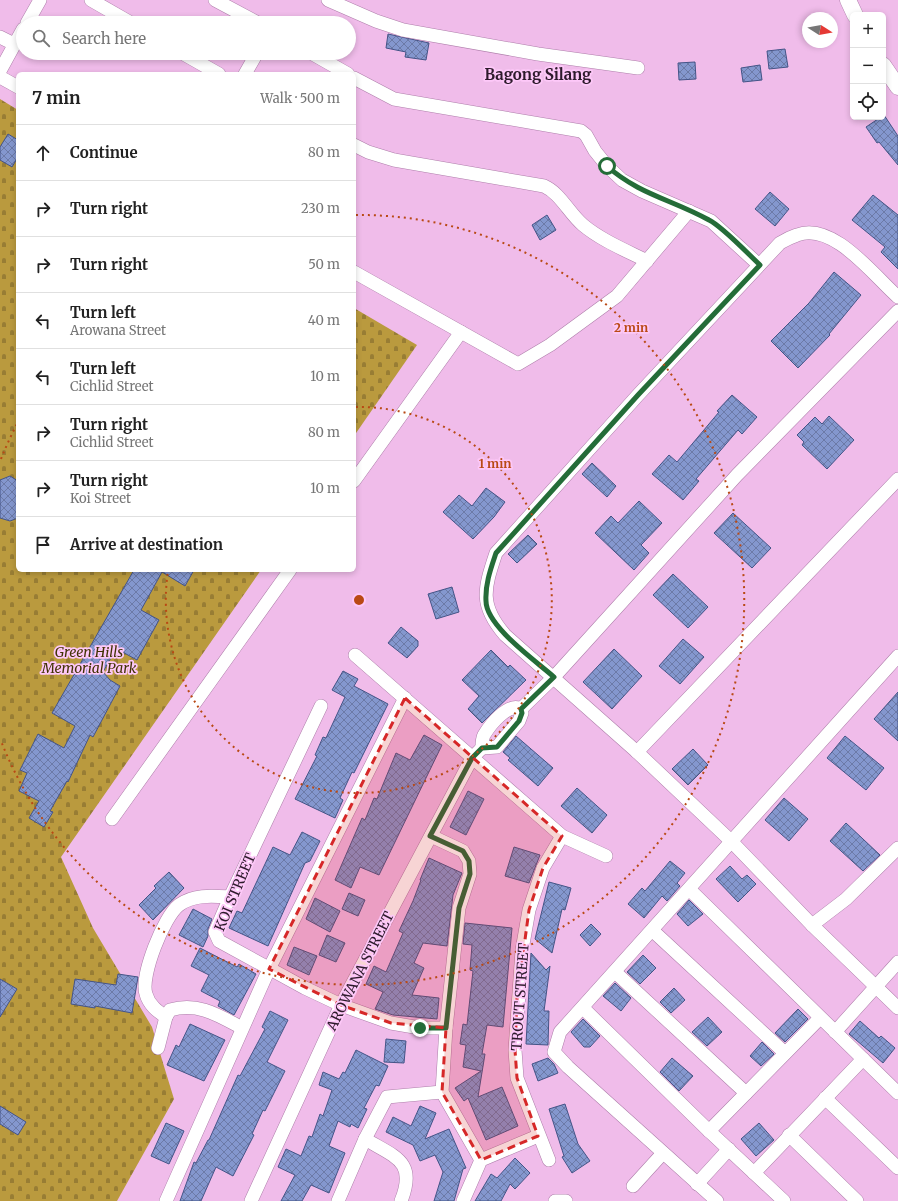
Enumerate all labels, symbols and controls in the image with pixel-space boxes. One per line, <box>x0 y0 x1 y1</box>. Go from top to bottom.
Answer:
north arrow <box>802 12 838 48</box>
map controls <box>850 12 886 120</box>
button: + <box>850 12 886 48</box>
search box <box>16 16 356 60</box>
icon: search <box>30 27 52 49</box>
text: Search here <box>62 29 146 48</box>
button: − <box>850 48 886 84</box>
district label: Bagong Silang <box>485 65 592 84</box>
button: locate <box>850 84 886 120</box>
text: 7 min <box>32 87 81 109</box>
text: Walk · 500 m <box>260 90 340 107</box>
icon: ahead <box>32 142 54 164</box>
text: Continue <box>70 143 138 162</box>
text: 80 m <box>308 144 340 161</box>
route start <box>598 157 616 175</box>
icon: right <box>32 198 54 220</box>
text: Turn right <box>70 199 148 218</box>
text: 230 m <box>301 200 340 217</box>
icon: right <box>32 254 54 276</box>
text: Turn right <box>70 255 148 274</box>
text: 50 m <box>308 256 340 273</box>
text: Turn left <box>70 303 136 322</box>
icon: left <box>32 310 54 332</box>
text: 40 m <box>308 312 340 329</box>
text: 2 min <box>614 320 648 335</box>
text: Arowana Street <box>70 322 166 339</box>
text: Turn left <box>70 359 136 378</box>
icon: left <box>32 366 54 388</box>
text: 10 m <box>310 368 340 385</box>
text: Cichlid Street <box>70 378 154 395</box>
text: Turn right <box>70 415 148 434</box>
icon: right <box>32 422 54 444</box>
text: 80 m <box>308 424 340 441</box>
text: Cichlid Street <box>70 434 154 451</box>
text: 1 min <box>479 456 511 471</box>
text: Turn right <box>70 471 148 490</box>
icon: right <box>32 478 54 500</box>
text: 10 m <box>310 480 340 497</box>
text: Koi Street <box>70 490 131 507</box>
icon: arrive <box>32 534 54 556</box>
text: Arrive at destination <box>70 535 223 554</box>
centre of rings <box>352 593 366 607</box>
park label: Green Hills Memorial Park <box>41 643 137 677</box>
street label: KOI STREET <box>210 850 260 934</box>
street label: AROWANA STREET <box>322 908 398 1034</box>
street label: TROUT STREET <box>507 942 533 1052</box>
route end <box>411 1019 429 1037</box>

